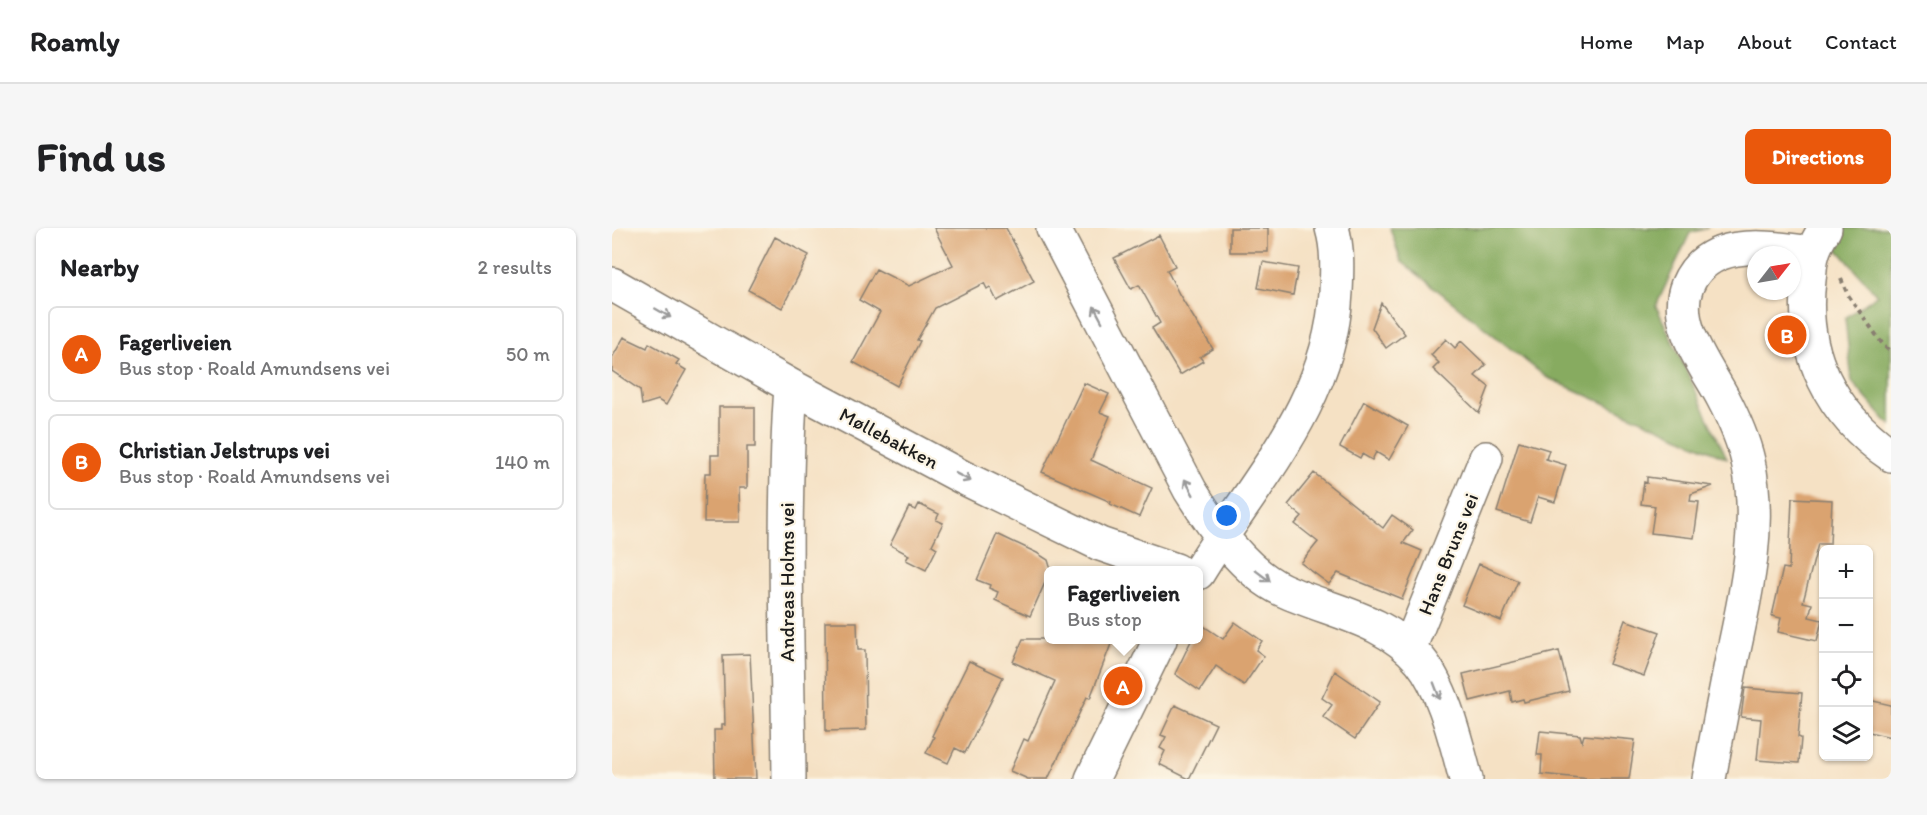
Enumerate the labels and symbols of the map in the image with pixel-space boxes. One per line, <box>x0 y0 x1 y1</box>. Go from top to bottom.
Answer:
north arrow <box>1747 246 1801 300</box>
one-way arrow <box>1092 306 1103 324</box>
one-way arrow <box>654 307 671 319</box>
pin: B <box>1768 312 1806 358</box>
street label: Møllebakken <box>835 402 943 474</box>
one-way arrow <box>953 472 971 483</box>
one-way arrow <box>1183 479 1195 496</box>
street label: Hans Bruns vei <box>1413 490 1483 618</box>
your location <box>1212 501 1241 530</box>
street label: Andreas Holms vei <box>775 502 799 662</box>
one-way arrow <box>1255 569 1271 582</box>
pin: A <box>1104 664 1142 708</box>
one-way arrow <box>1433 681 1444 700</box>

